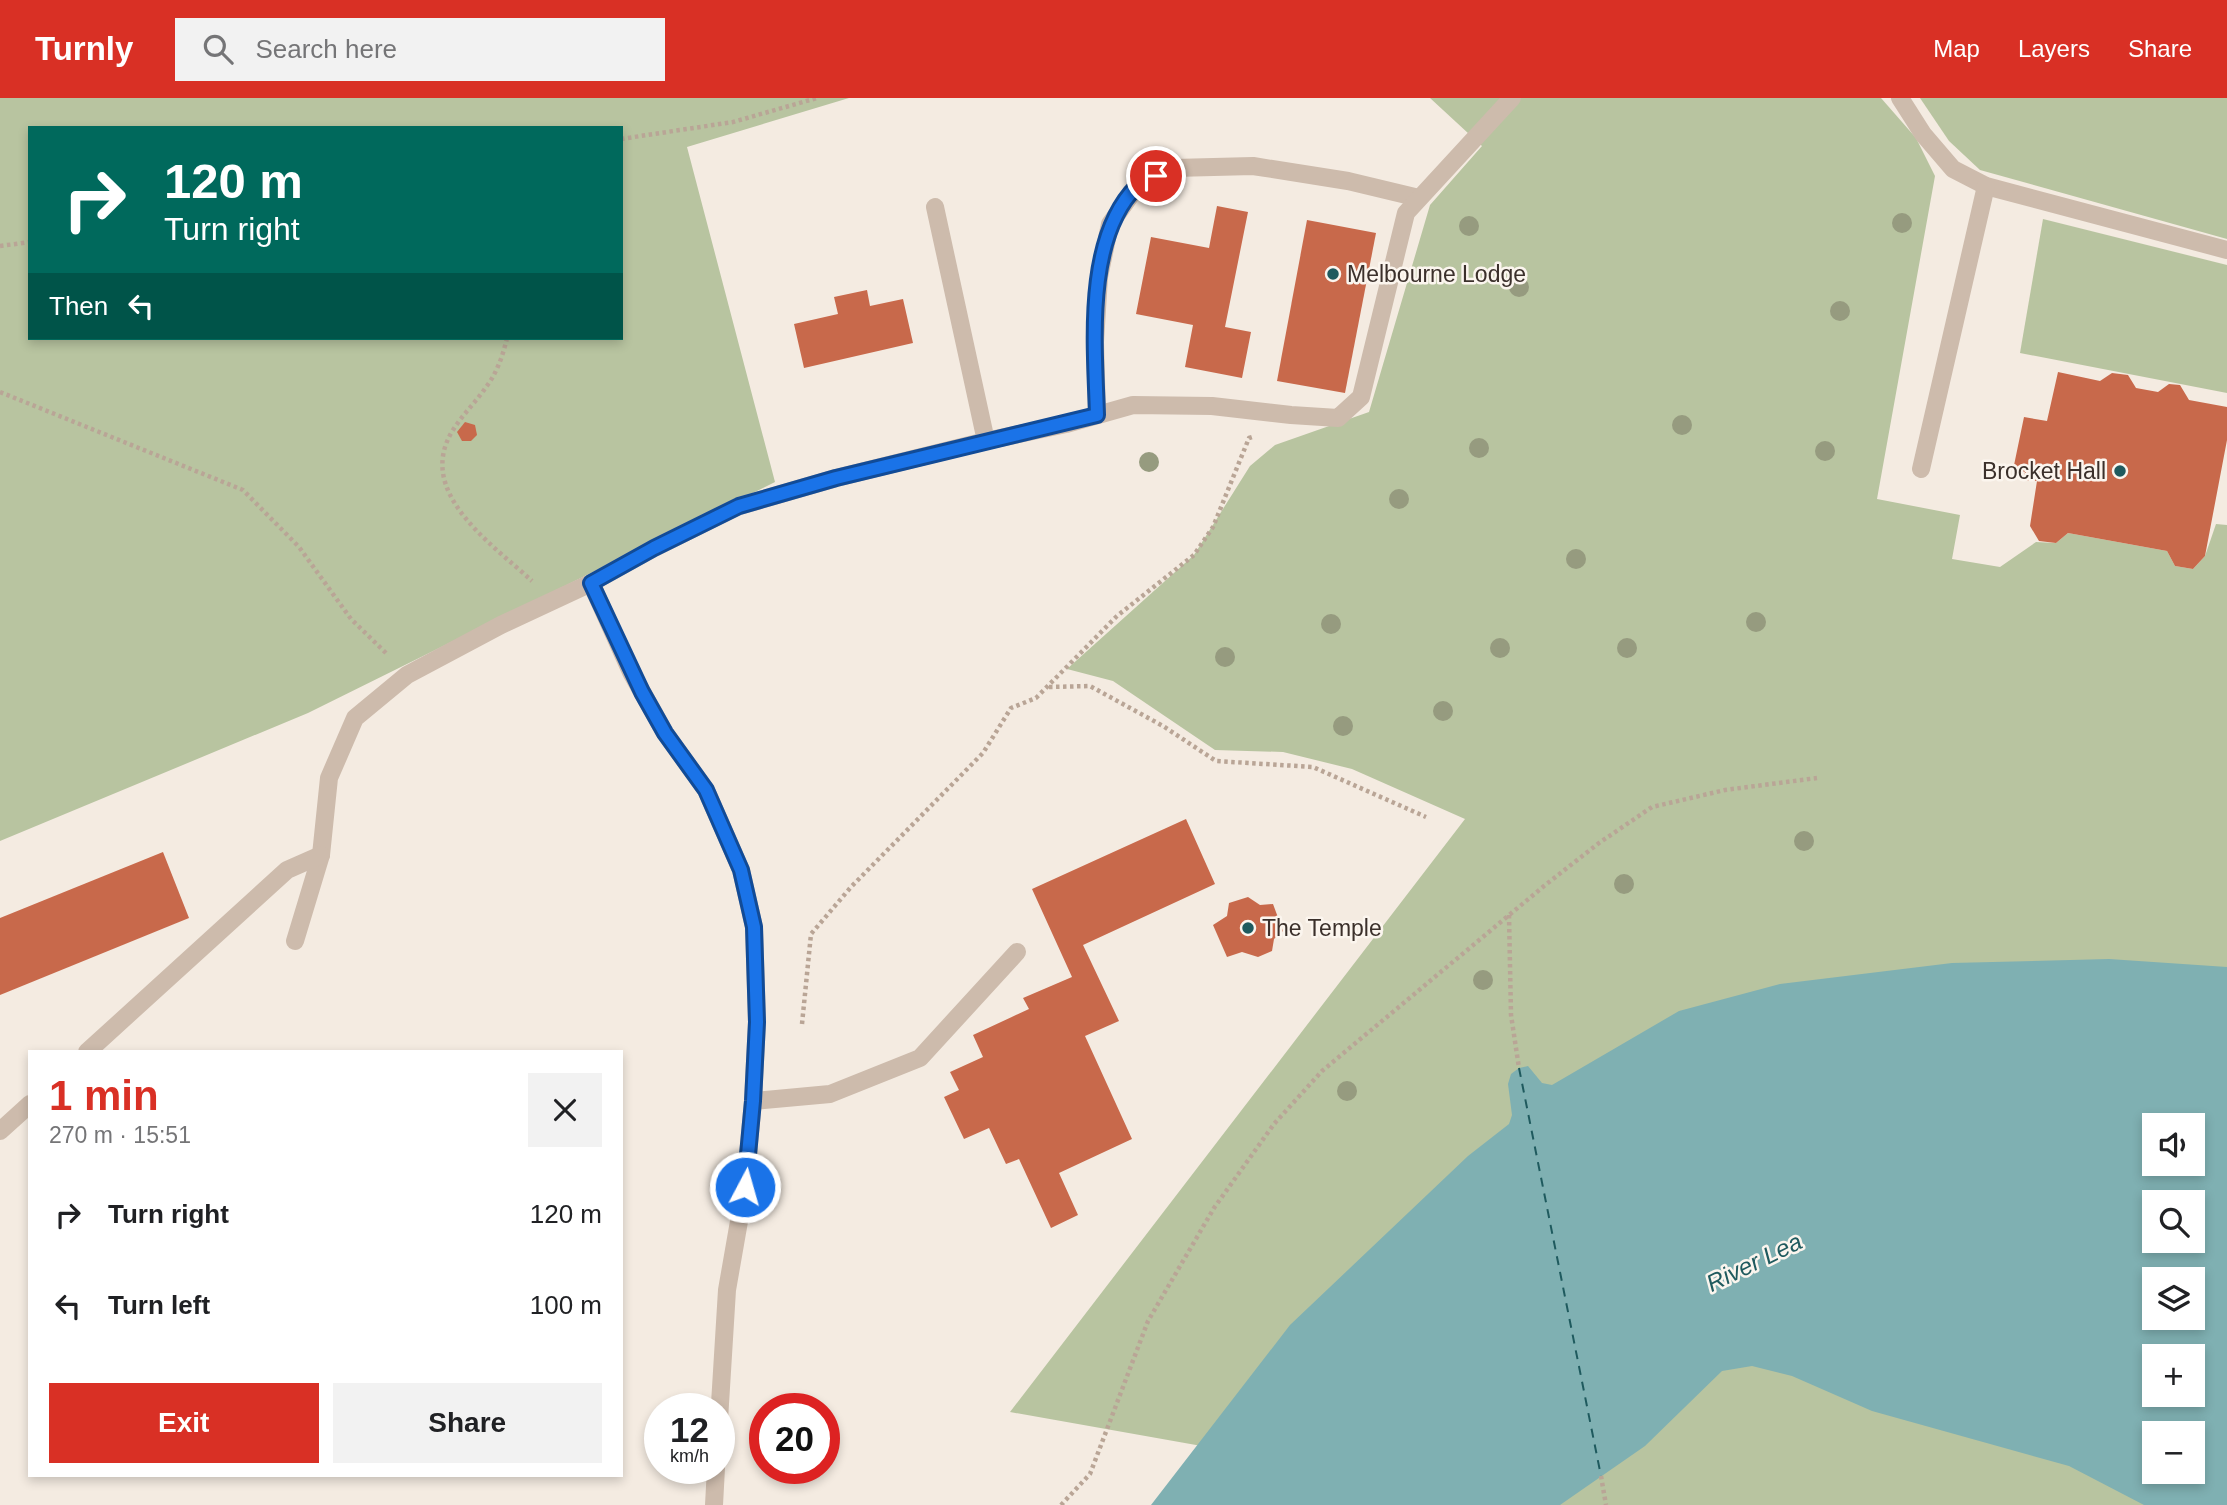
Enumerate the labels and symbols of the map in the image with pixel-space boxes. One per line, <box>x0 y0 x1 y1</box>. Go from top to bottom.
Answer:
pin <box>1126 146 1186 206</box>
place label: Melbourne Lodge <box>1347 261 1526 287</box>
marker: Melbourne Lodge <box>1325 266 1341 282</box>
place label: Brocket Hall <box>1982 458 2106 484</box>
marker: Brocket Hall <box>2112 463 2128 479</box>
place label: The Temple <box>1262 915 1382 941</box>
marker: The Temple <box>1240 920 1256 936</box>
position arrow <box>708 1150 782 1224</box>
water label: River Lea <box>1702 1227 1806 1297</box>
speed limit sign: 20 <box>749 1393 840 1484</box>

